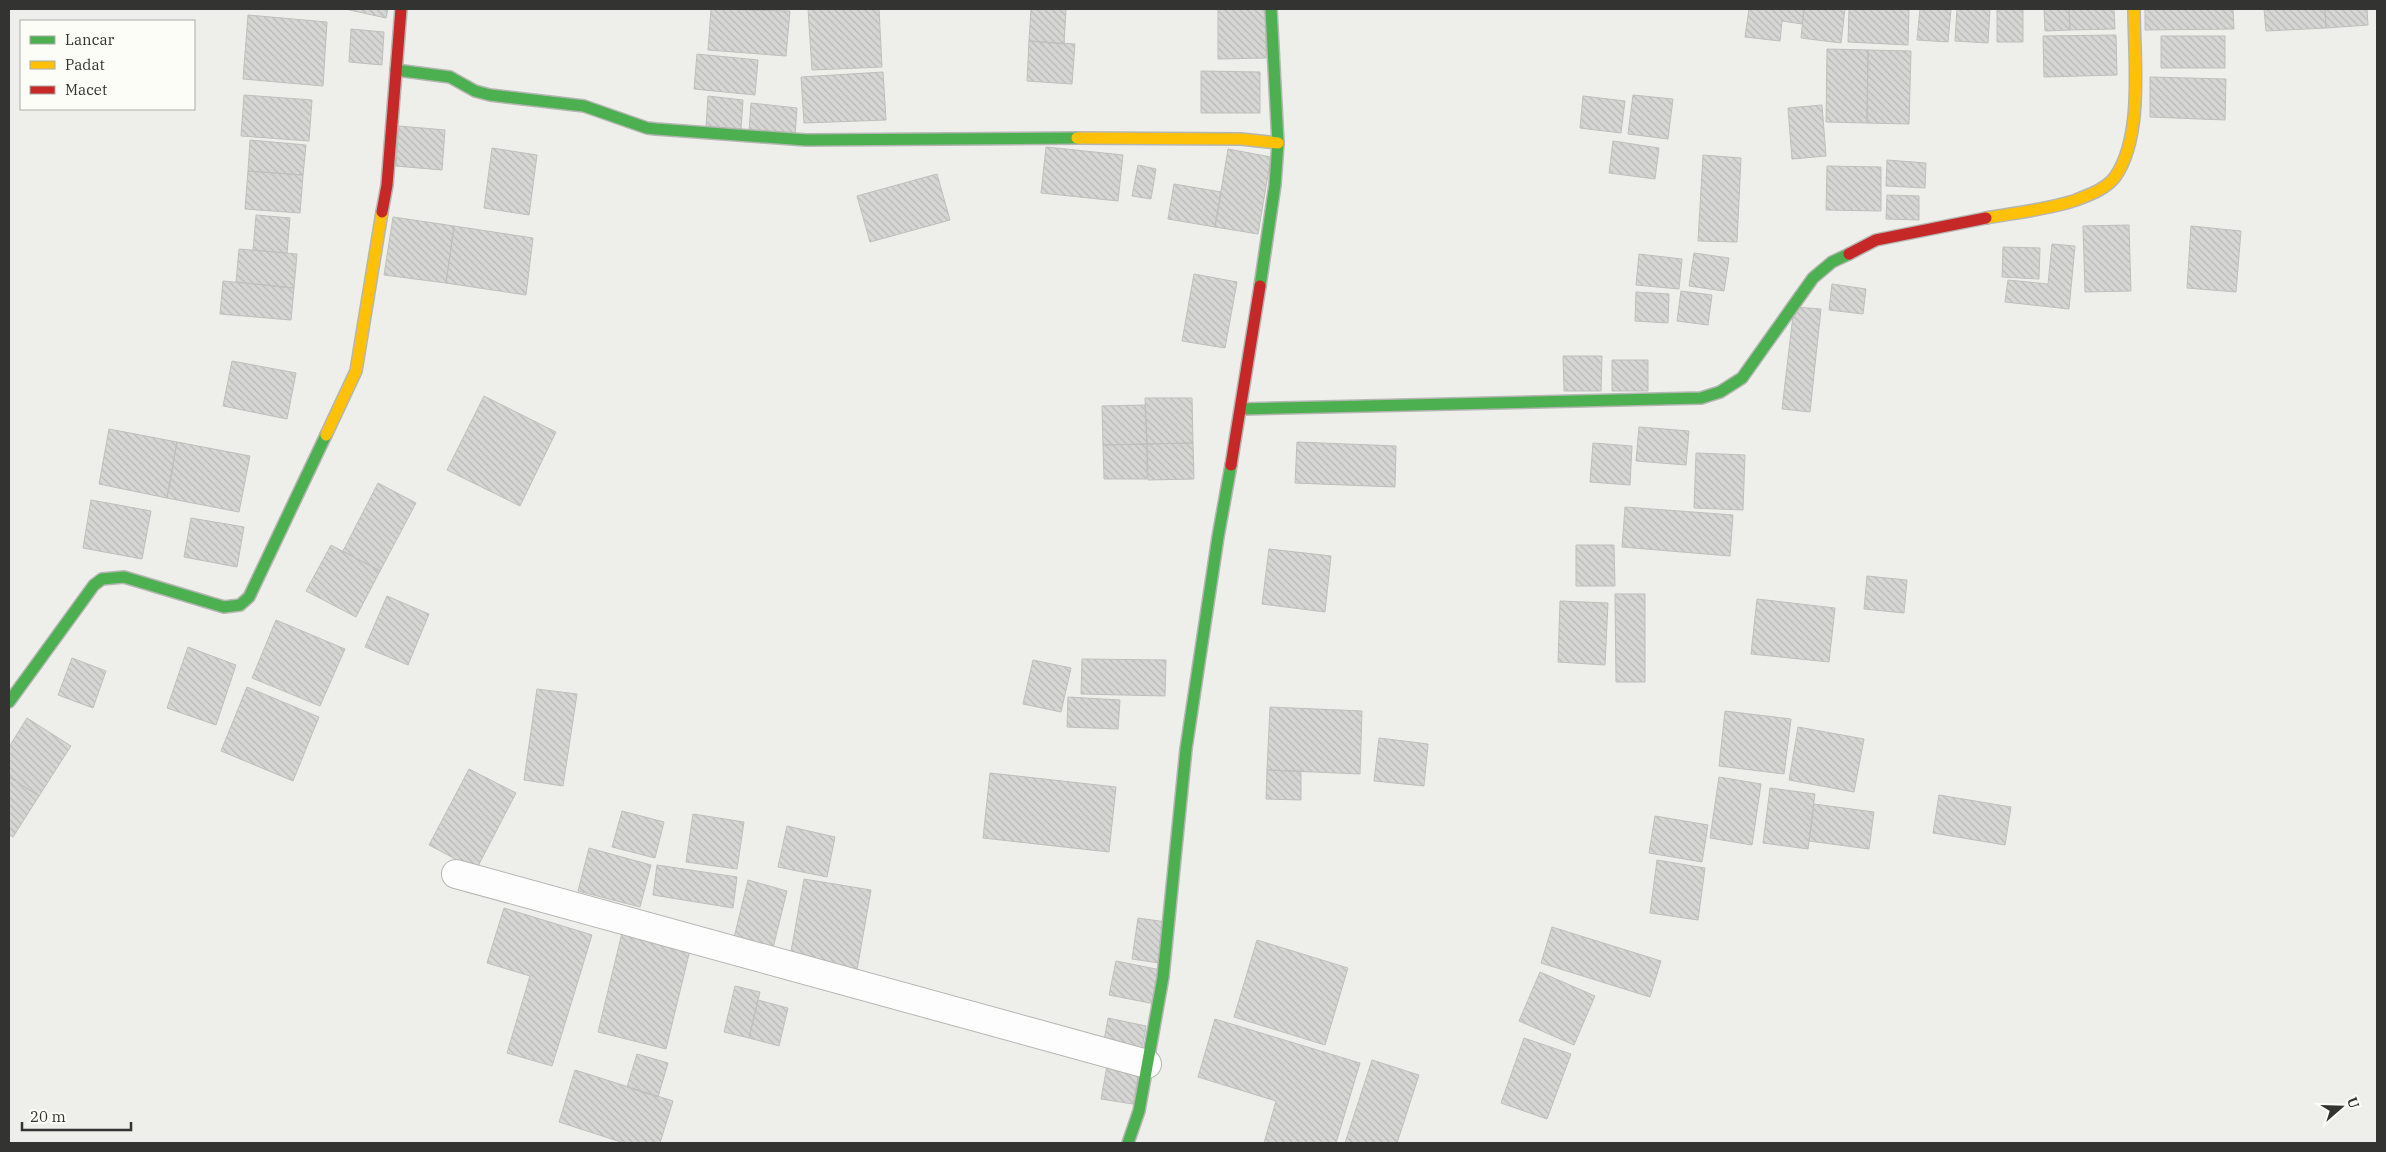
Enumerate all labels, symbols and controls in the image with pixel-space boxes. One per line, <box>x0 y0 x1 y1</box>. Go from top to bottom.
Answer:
legend <box>20 20 195 110</box>
text: Lancar <box>65 30 115 49</box>
text: Padat <box>65 55 105 74</box>
text: Macet <box>65 80 107 99</box>
north arrow <box>2316 1082 2366 1132</box>
text: U <box>2343 1094 2364 1111</box>
scale bar <box>22 1100 131 1132</box>
text: 20 m <box>30 1107 66 1126</box>

